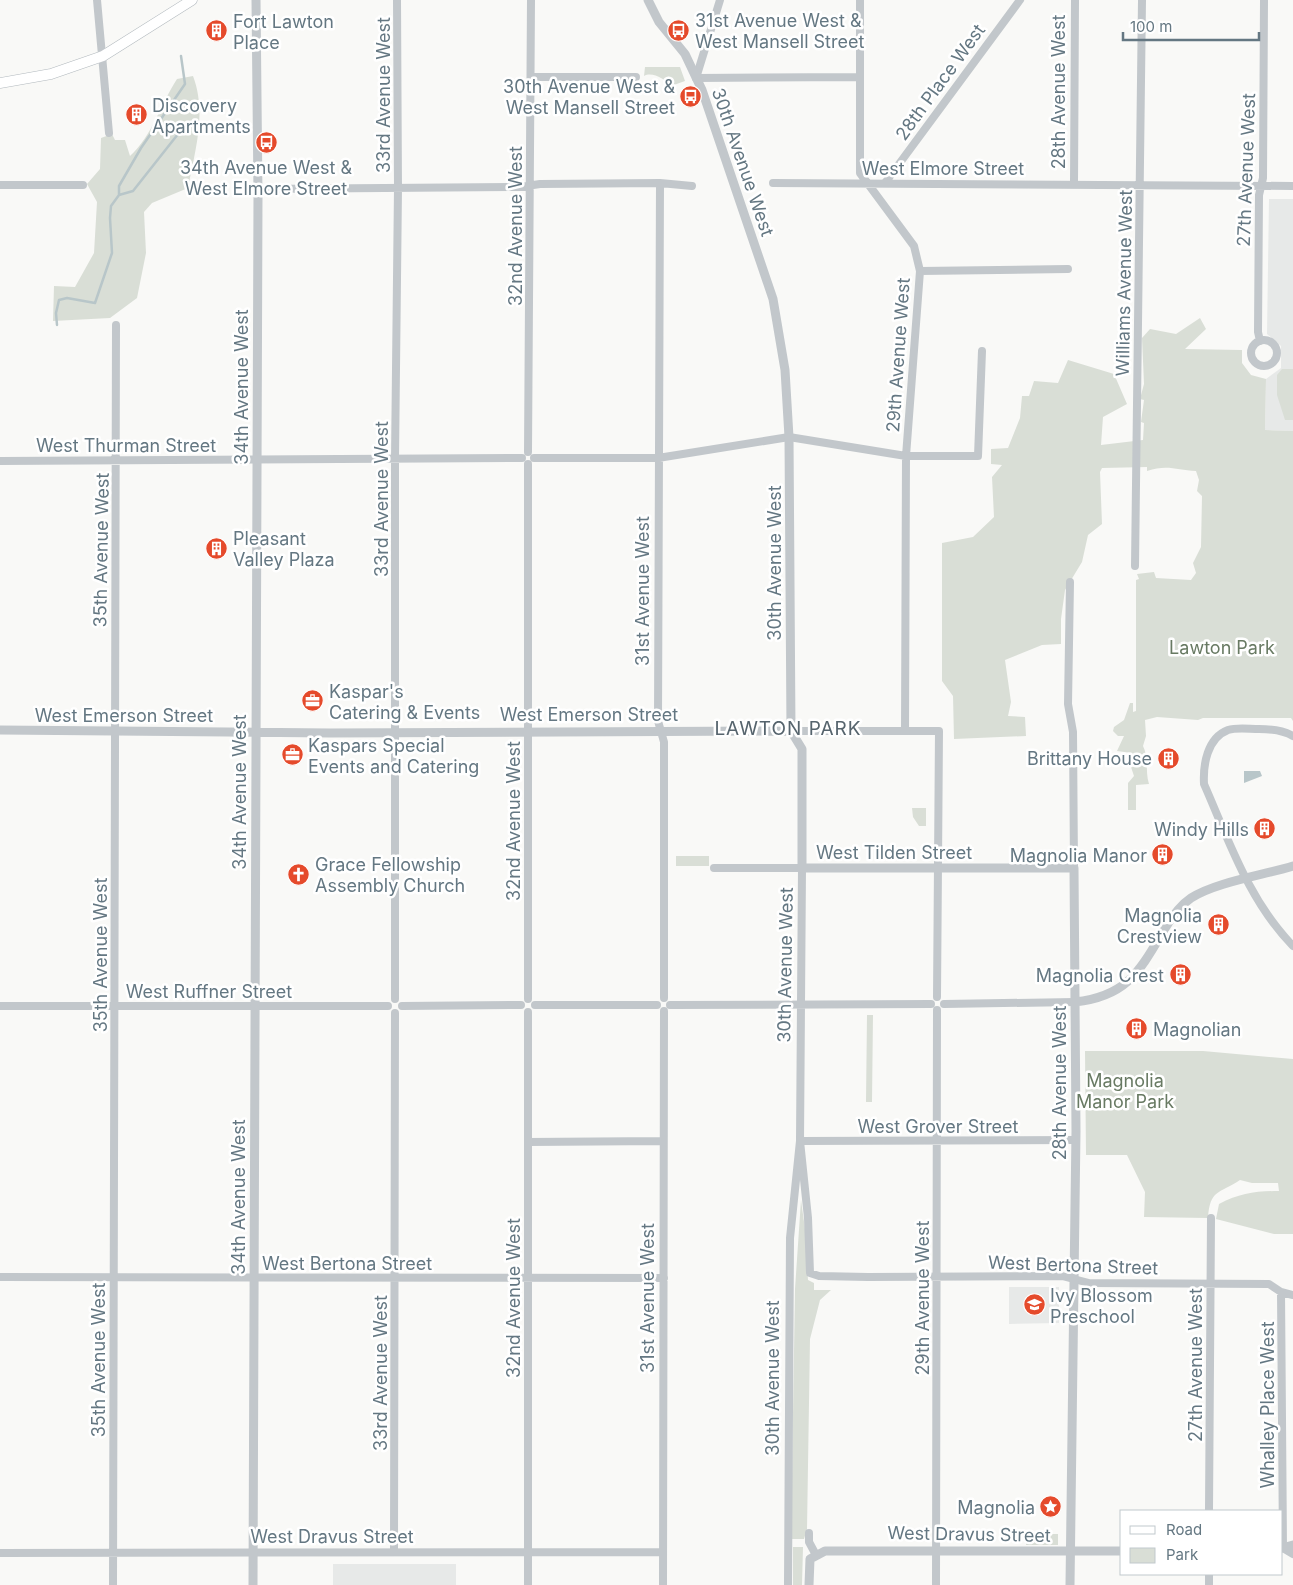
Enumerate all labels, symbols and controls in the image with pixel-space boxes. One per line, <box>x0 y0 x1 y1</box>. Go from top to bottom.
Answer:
place label: 31st Avenue West & West Mansell Street <box>695 10 864 52</box>
scale bar <box>1123 10 1259 42</box>
place label: Fort Lawton Place <box>233 11 334 53</box>
street label: 28th Avenue West <box>1048 15 1069 169</box>
street label: 33rd Avenue West <box>373 17 394 173</box>
text: 100 m <box>1130 17 1172 36</box>
bus stop icon: 31st Avenue West & West Mansell Street <box>667 18 691 42</box>
building icon: Fort Lawton Place <box>205 19 229 43</box>
street label: 28th Place West <box>891 20 989 144</box>
place label: 30th Avenue West & West Mansell Street <box>503 76 675 118</box>
bus stop icon: 30th Avenue West & West Mansell Street <box>679 84 703 108</box>
street label: 30th Avenue West <box>708 85 778 239</box>
street label: 27th Avenue West <box>1233 93 1259 247</box>
place label: Discovery Apartments <box>152 95 251 137</box>
building icon: Discovery Apartments <box>124 103 148 127</box>
bus stop icon: 34th Avenue West & West Elmore Street <box>254 130 278 154</box>
street label: 32nd Avenue West <box>505 146 526 306</box>
place label: 34th Avenue West & West Elmore Street <box>180 157 352 199</box>
street label: West Elmore Street <box>862 158 1024 179</box>
street label: Williams Avenue West <box>1112 189 1136 376</box>
street label: 29th Avenue West <box>882 277 914 433</box>
street label: 34th Avenue West <box>231 309 252 465</box>
street label: 33rd Avenue West <box>371 421 392 577</box>
street label: West Thurman Street <box>36 435 216 456</box>
street label: 35th Avenue West <box>89 472 113 627</box>
street label: 30th Avenue West <box>764 485 785 641</box>
street label: 31st Avenue West <box>632 516 653 666</box>
place label: Pleasant Valley Plaza <box>233 528 335 570</box>
building icon: Pleasant Valley Plaza <box>205 536 229 560</box>
park label: Lawton Park <box>1169 637 1275 658</box>
place label: Kaspar's Catering & Events <box>329 681 480 723</box>
office icon: Kaspar's Catering & Events <box>301 689 325 713</box>
street label: West Emerson Street <box>500 704 678 725</box>
street label: West Emerson Street <box>35 705 213 726</box>
street label: 34th Avenue West <box>229 714 250 870</box>
district label: LAWTON PARK <box>714 717 862 740</box>
place label: Kaspars Special Events and Catering <box>308 735 479 777</box>
street label: 32nd Avenue West <box>503 741 524 901</box>
office icon: Kaspars Special Events and Catering <box>280 743 304 767</box>
building icon: Brittany House <box>1156 746 1180 770</box>
place label: Brittany House <box>1027 748 1152 769</box>
building icon: Windy Hills <box>1253 817 1277 841</box>
place label: Windy Hills <box>1154 819 1249 840</box>
street label: West Tilden Street <box>816 842 972 863</box>
building icon: Magnolia Manor <box>1151 843 1175 867</box>
place label: Magnolia Manor <box>1010 845 1147 866</box>
place label: Grace Fellowship Assembly Church <box>315 854 465 896</box>
church icon: Grace Fellowship Assembly Church <box>287 862 311 886</box>
street label: 35th Avenue West <box>90 878 111 1032</box>
street label: 30th Avenue West <box>773 887 797 1043</box>
place label: Magnolia Crestview <box>1117 905 1202 947</box>
building icon: Magnolia Crestview <box>1206 913 1230 937</box>
building icon: Magnolia Crest <box>1168 963 1192 987</box>
place label: Magnolia Crest <box>1036 965 1164 986</box>
street label: West Ruffner Street <box>126 981 292 1002</box>
street label: 28th Avenue West <box>1049 1006 1070 1160</box>
building icon: Magnolian <box>1125 1017 1149 1041</box>
place label: Magnolian <box>1153 1019 1241 1040</box>
park label: Magnolia Manor Park <box>1076 1070 1174 1112</box>
street label: West Grover Street <box>857 1116 1019 1137</box>
street label: 34th Avenue West <box>228 1119 249 1275</box>
street label: 32nd Avenue West <box>503 1218 524 1378</box>
street label: 29th Avenue West <box>912 1220 933 1376</box>
street label: 31st Avenue West <box>637 1223 658 1373</box>
street label: West Bertona Street <box>988 1252 1159 1278</box>
street label: West Bertona Street <box>262 1253 432 1274</box>
street label: 35th Avenue West <box>88 1283 109 1437</box>
place label: Ivy Blossom Preschool <box>1050 1285 1153 1327</box>
street label: 27th Avenue West <box>1185 1288 1206 1442</box>
school or university icon: Ivy Blossom Preschool <box>1022 1293 1046 1317</box>
street label: 33rd Avenue West <box>370 1295 391 1451</box>
street label: 30th Avenue West <box>762 1300 783 1456</box>
street label: Whalley Place West <box>1257 1321 1278 1489</box>
place icon: Magnolia <box>1039 1495 1063 1519</box>
place label: Magnolia <box>957 1497 1035 1518</box>
legend <box>1120 1510 1283 1575</box>
text: Road <box>1166 1520 1202 1539</box>
street label: West Dravus Street <box>887 1522 1051 1546</box>
street label: West Dravus Street <box>250 1526 414 1547</box>
text: Park <box>1166 1545 1199 1564</box>

